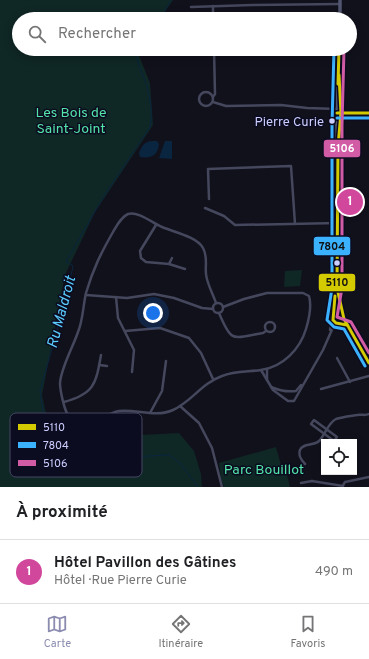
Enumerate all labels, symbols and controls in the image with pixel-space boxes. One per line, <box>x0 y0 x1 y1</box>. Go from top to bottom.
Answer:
search box <box>12 12 357 56</box>
icon: search <box>26 23 48 45</box>
text: Rechercher <box>58 25 136 44</box>
park label: Les Bois de Saint-Joint <box>35 105 107 138</box>
place label: Pierre Curie <box>255 115 324 131</box>
marker: Pierre Curie <box>327 116 337 126</box>
line badge: 5106 <box>323 139 361 158</box>
text: 5106 <box>329 142 355 156</box>
pin: 1 <box>337 187 363 217</box>
line badge: 7804 <box>313 236 351 256</box>
text: 7804 <box>319 240 345 254</box>
unlabelled marker <box>332 258 342 268</box>
line badge: 5110 <box>318 273 356 292</box>
water label: Ru Maldroit <box>44 274 81 351</box>
text: 5110 <box>326 276 348 290</box>
your location <box>143 303 163 323</box>
legend <box>10 413 142 477</box>
text: 5110 <box>43 421 65 435</box>
text: 7804 <box>43 439 69 453</box>
map controls <box>321 439 357 475</box>
button: locate <box>321 439 357 475</box>
text: 5106 <box>43 457 68 471</box>
park label: Parc Bouillot <box>224 462 304 479</box>
text: À proximité <box>16 502 108 524</box>
text: Hôtel Pavillon des Gâtines <box>54 554 236 573</box>
text: 1 <box>26 564 32 580</box>
text: 490 m <box>315 564 353 580</box>
text: Hôtel · Rue Pierre Curie <box>54 573 187 589</box>
tab: Carte <box>44 613 71 651</box>
tab: Itinéraire <box>158 613 203 651</box>
tab: Favoris <box>290 613 325 651</box>

